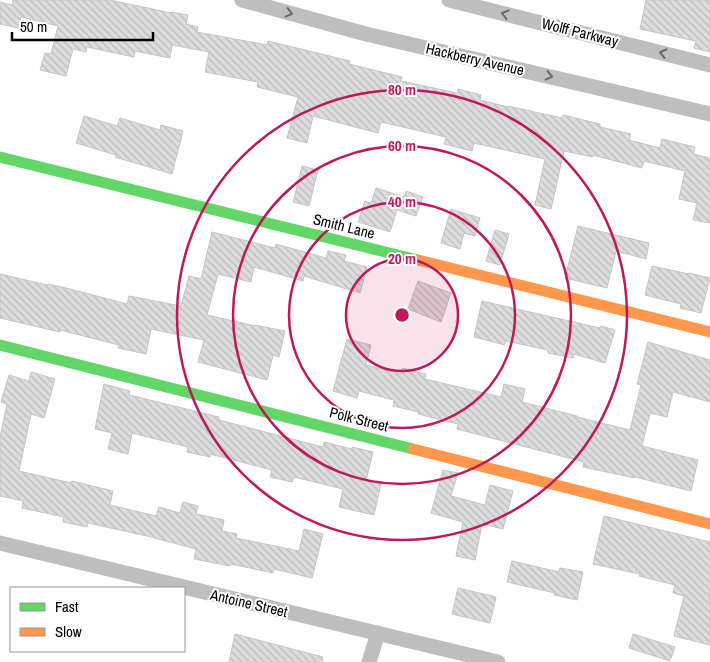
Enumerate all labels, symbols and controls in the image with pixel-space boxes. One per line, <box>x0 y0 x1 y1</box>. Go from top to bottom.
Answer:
one-way arrow <box>284 7 293 18</box>
one-way arrow <box>500 9 509 20</box>
scale bar <box>12 10 154 42</box>
street label: Wolff Parkway <box>540 12 621 52</box>
text: 50 m <box>20 16 47 37</box>
street label: Hackberry Avenue <box>424 37 526 81</box>
one-way arrow <box>658 48 667 59</box>
one-way arrow <box>544 70 553 81</box>
text: 80 m <box>388 79 416 100</box>
text: 60 m <box>388 135 416 156</box>
text: 40 m <box>388 191 416 212</box>
street label: Smith Lane <box>311 208 377 244</box>
text: 20 m <box>388 248 416 269</box>
centre of rings <box>393 306 411 324</box>
street label: Polk Street <box>327 402 391 437</box>
street label: Antoine Street <box>207 584 290 622</box>
legend <box>10 587 185 652</box>
text: Fast <box>55 596 79 617</box>
text: Slow <box>55 621 82 642</box>

